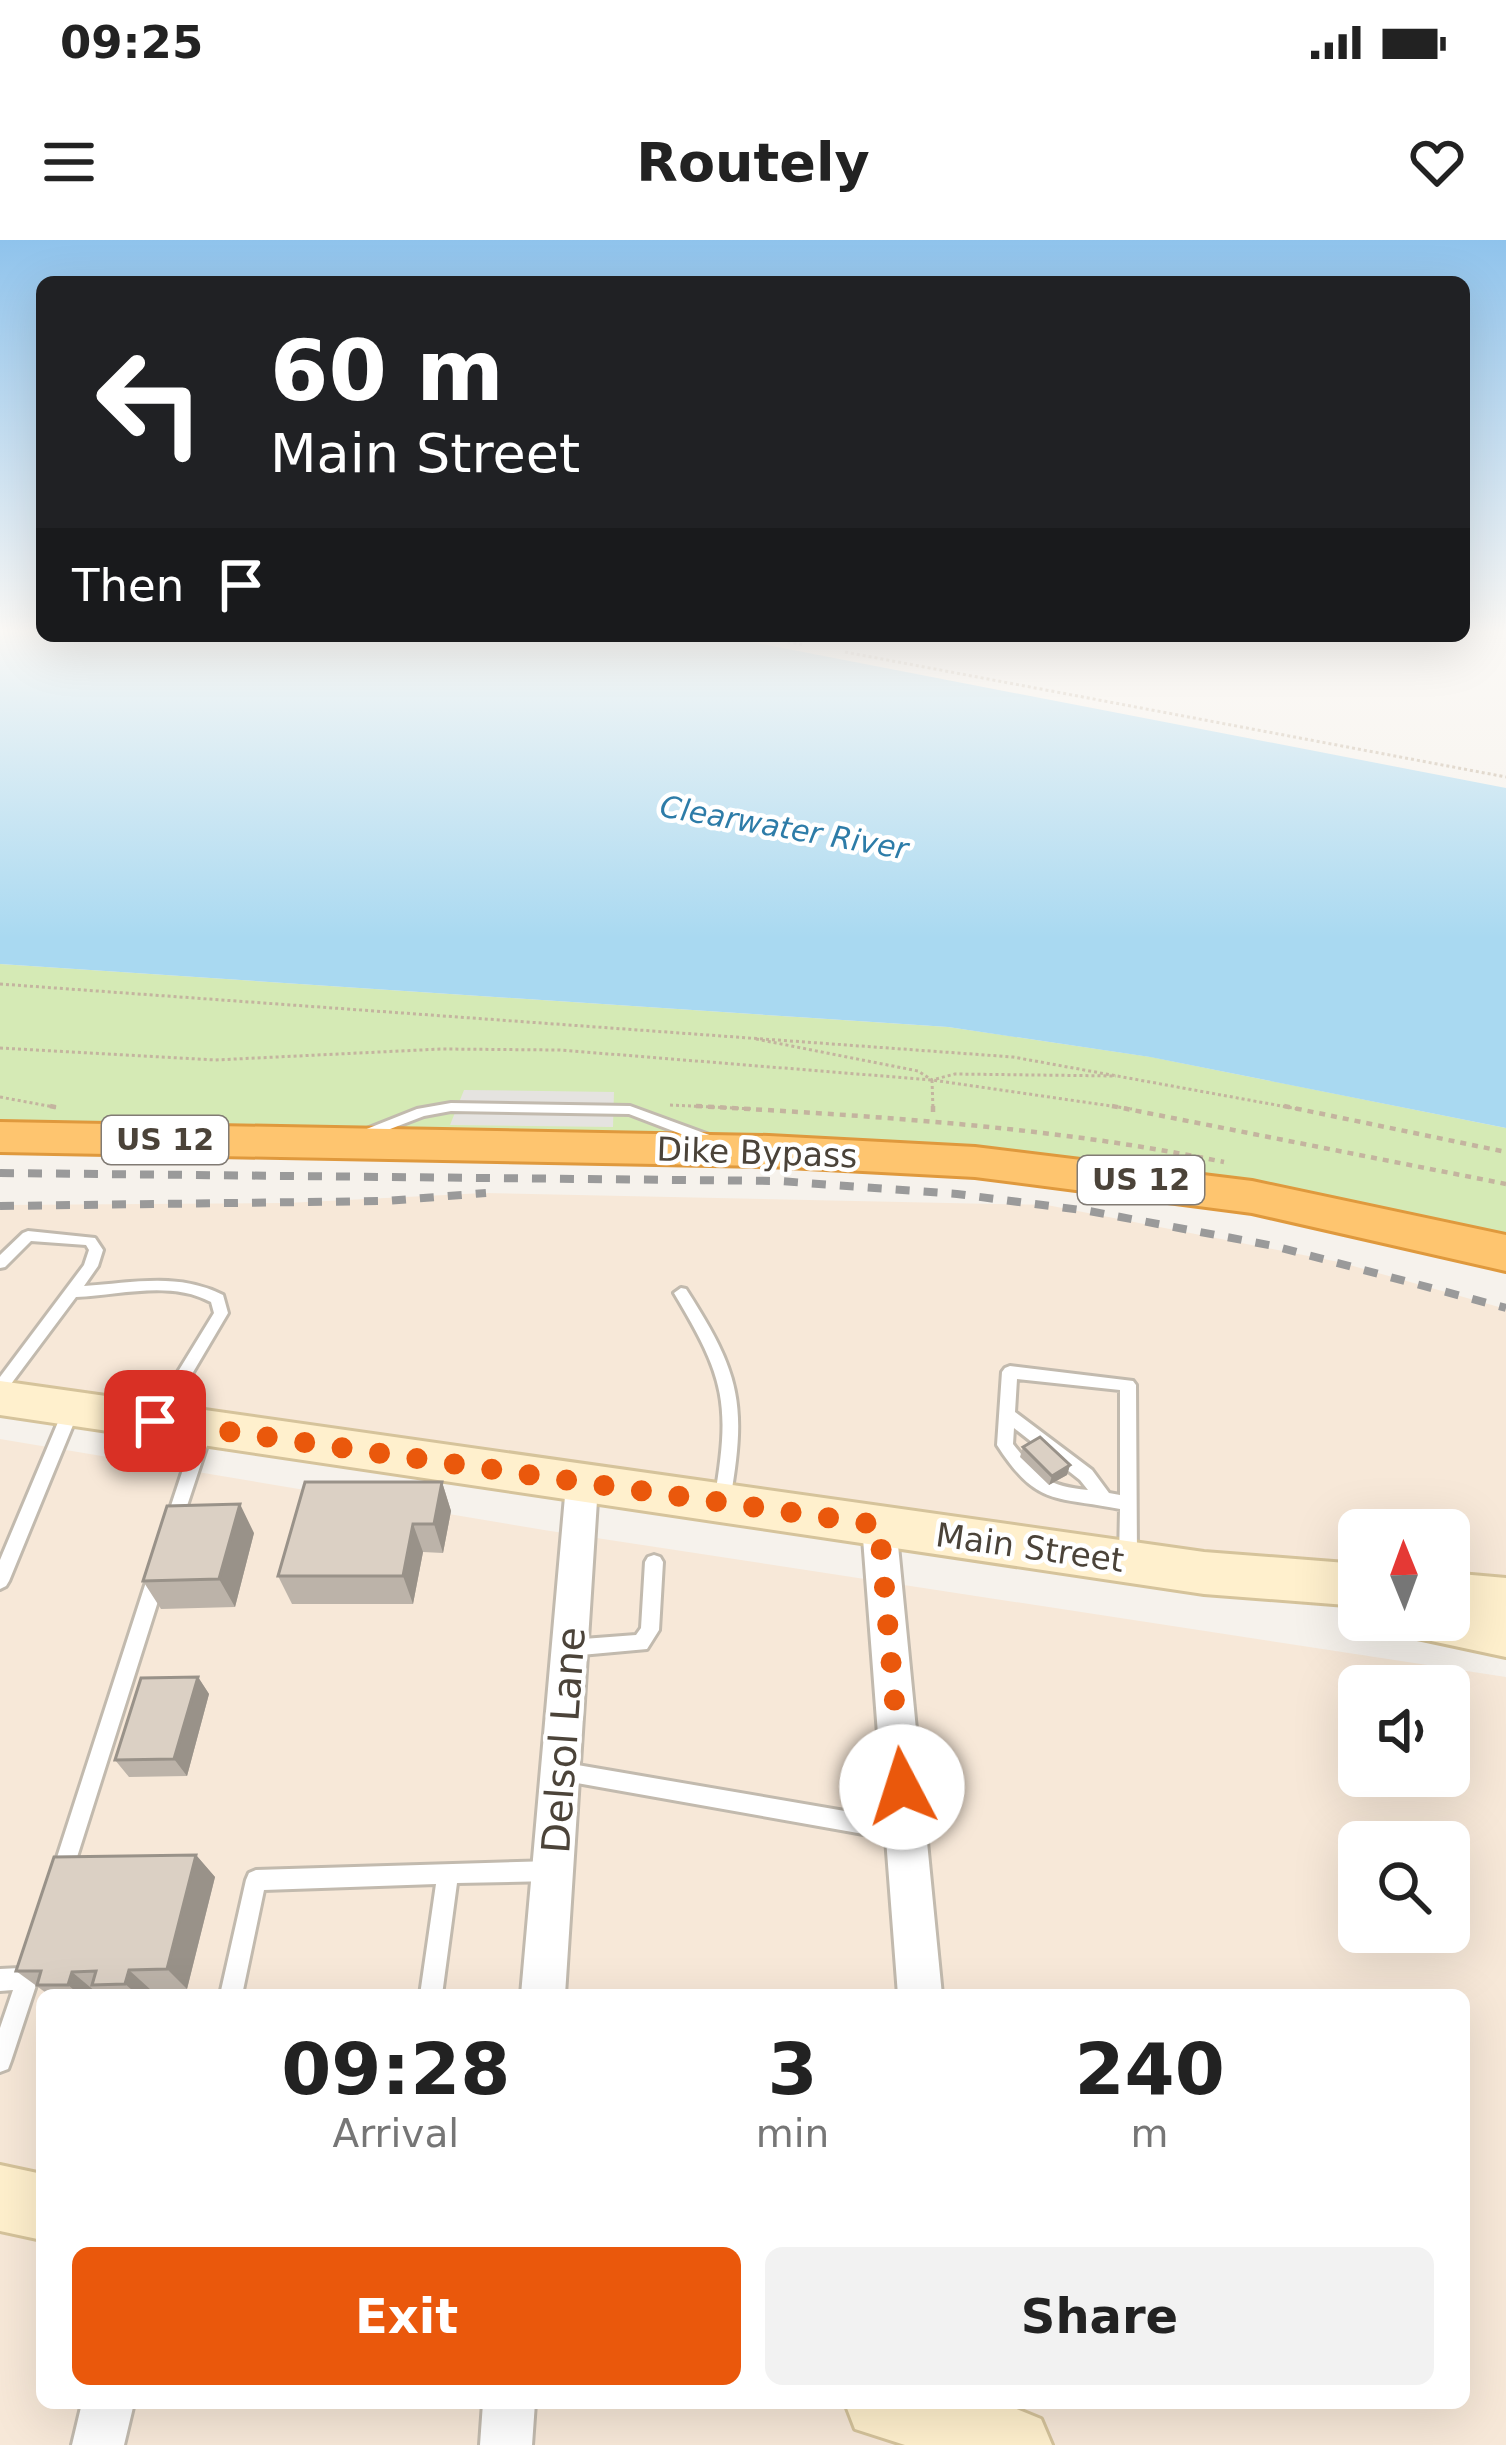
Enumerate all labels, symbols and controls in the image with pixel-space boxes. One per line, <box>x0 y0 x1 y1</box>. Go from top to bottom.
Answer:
text: 09:25 <box>60 16 203 69</box>
icon: menu <box>36 129 102 195</box>
icon: heart <box>1404 129 1470 195</box>
text: Routely <box>636 131 870 194</box>
text: 60 m <box>270 322 504 420</box>
icon: left <box>72 324 228 480</box>
text: Main Street <box>270 422 580 485</box>
icon: arrive <box>208 552 274 618</box>
text: Then <box>72 559 184 612</box>
water label: Clearwater River <box>657 788 912 867</box>
road number: US 12 <box>102 1116 228 1164</box>
street label: Dike Bypass <box>656 1130 858 1175</box>
road number: US 12 <box>1078 1156 1204 1204</box>
pin <box>104 1370 206 1472</box>
icon: arrive <box>122 1388 188 1454</box>
north arrow <box>1338 1509 1470 1641</box>
map controls <box>1338 1509 1470 1953</box>
street label: Main Street <box>933 1515 1127 1580</box>
street label: Delsol Lane <box>533 1625 594 1855</box>
button: sound <box>1338 1665 1470 1797</box>
position arrow <box>839 1724 965 1850</box>
button: search <box>1338 1821 1470 1953</box>
text: 09:28 <box>281 2027 510 2111</box>
text: 3 <box>767 2027 817 2111</box>
text: 240 <box>1074 2027 1225 2111</box>
text: Arrival <box>332 2111 459 2156</box>
text: min <box>756 2111 829 2156</box>
text: m <box>1131 2111 1169 2156</box>
button: Exit <box>72 2247 741 2385</box>
button: Share <box>765 2247 1434 2385</box>

